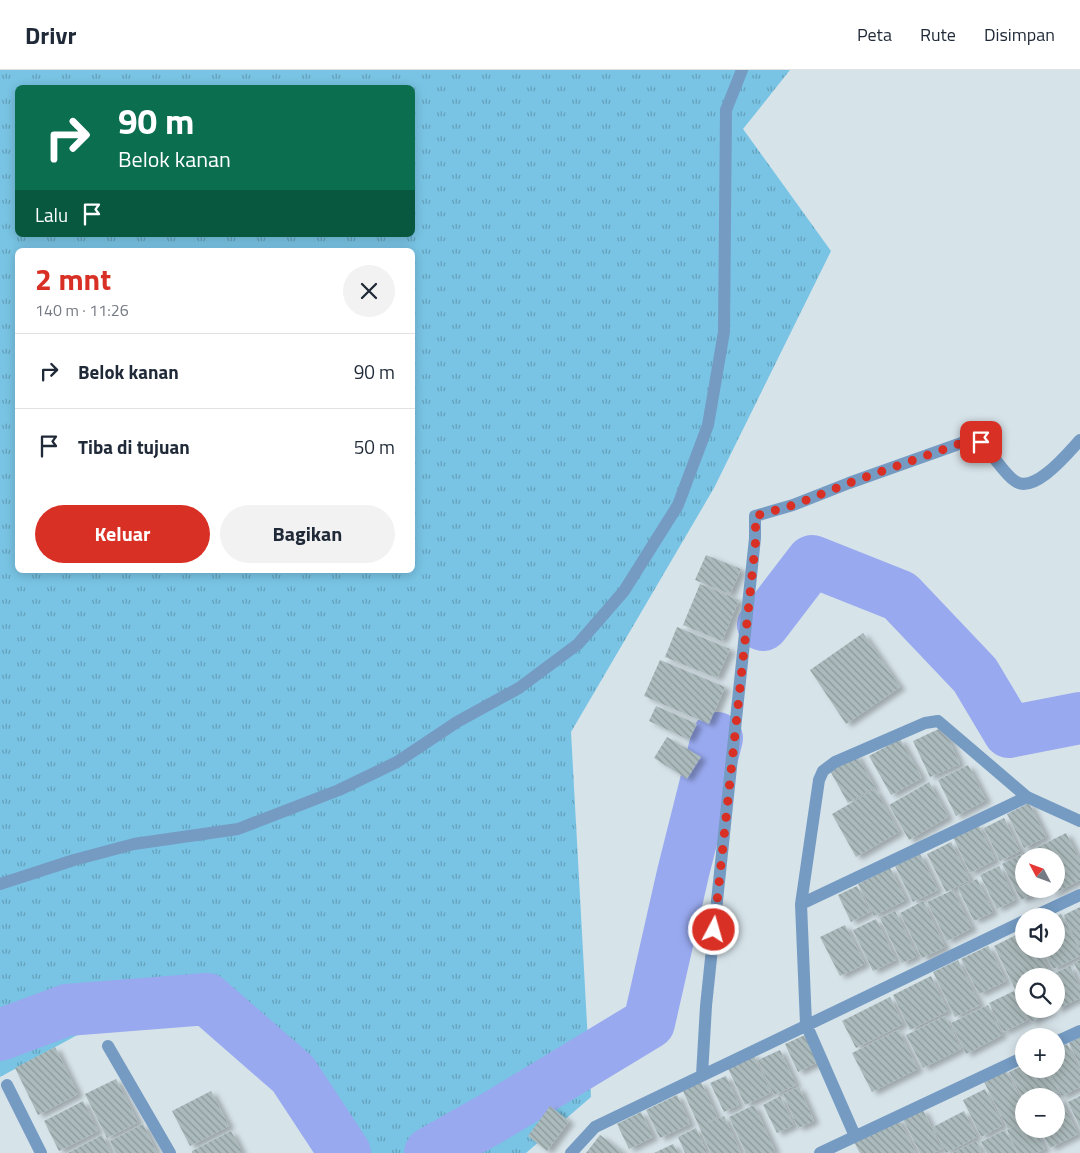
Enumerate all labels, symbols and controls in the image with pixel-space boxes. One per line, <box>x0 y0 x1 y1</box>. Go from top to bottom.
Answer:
text: Drivr <box>25 17 76 53</box>
text: Peta <box>857 21 892 48</box>
text: Rute <box>920 21 956 48</box>
text: Disimpan <box>984 21 1055 48</box>
text: 90 m <box>118 94 194 148</box>
icon: right <box>35 105 100 170</box>
text: Belok kanan <box>118 142 231 176</box>
text: Lalu <box>35 200 68 229</box>
icon: arrive <box>78 200 106 228</box>
text: 2 mnt <box>35 256 111 302</box>
button: close <box>343 265 395 317</box>
text: 140 m · 11:26 <box>35 298 129 322</box>
icon: right <box>35 357 63 385</box>
text: Belok kanan <box>78 357 179 386</box>
text: 90 m <box>354 357 395 386</box>
pin <box>960 421 1002 463</box>
icon: arrive <box>967 428 995 456</box>
icon: arrive <box>35 432 63 460</box>
text: Tiba di tujuan <box>78 432 190 461</box>
text: 50 m <box>354 432 395 461</box>
button: Keluar <box>35 505 210 563</box>
button: Bagikan <box>220 505 395 563</box>
north arrow <box>1015 848 1065 898</box>
map controls <box>1015 848 1065 1138</box>
position arrow <box>687 903 739 955</box>
button: sound <box>1015 908 1065 958</box>
button: search <box>1015 968 1065 1018</box>
button: + <box>1015 1028 1065 1078</box>
button: − <box>1015 1088 1065 1138</box>

